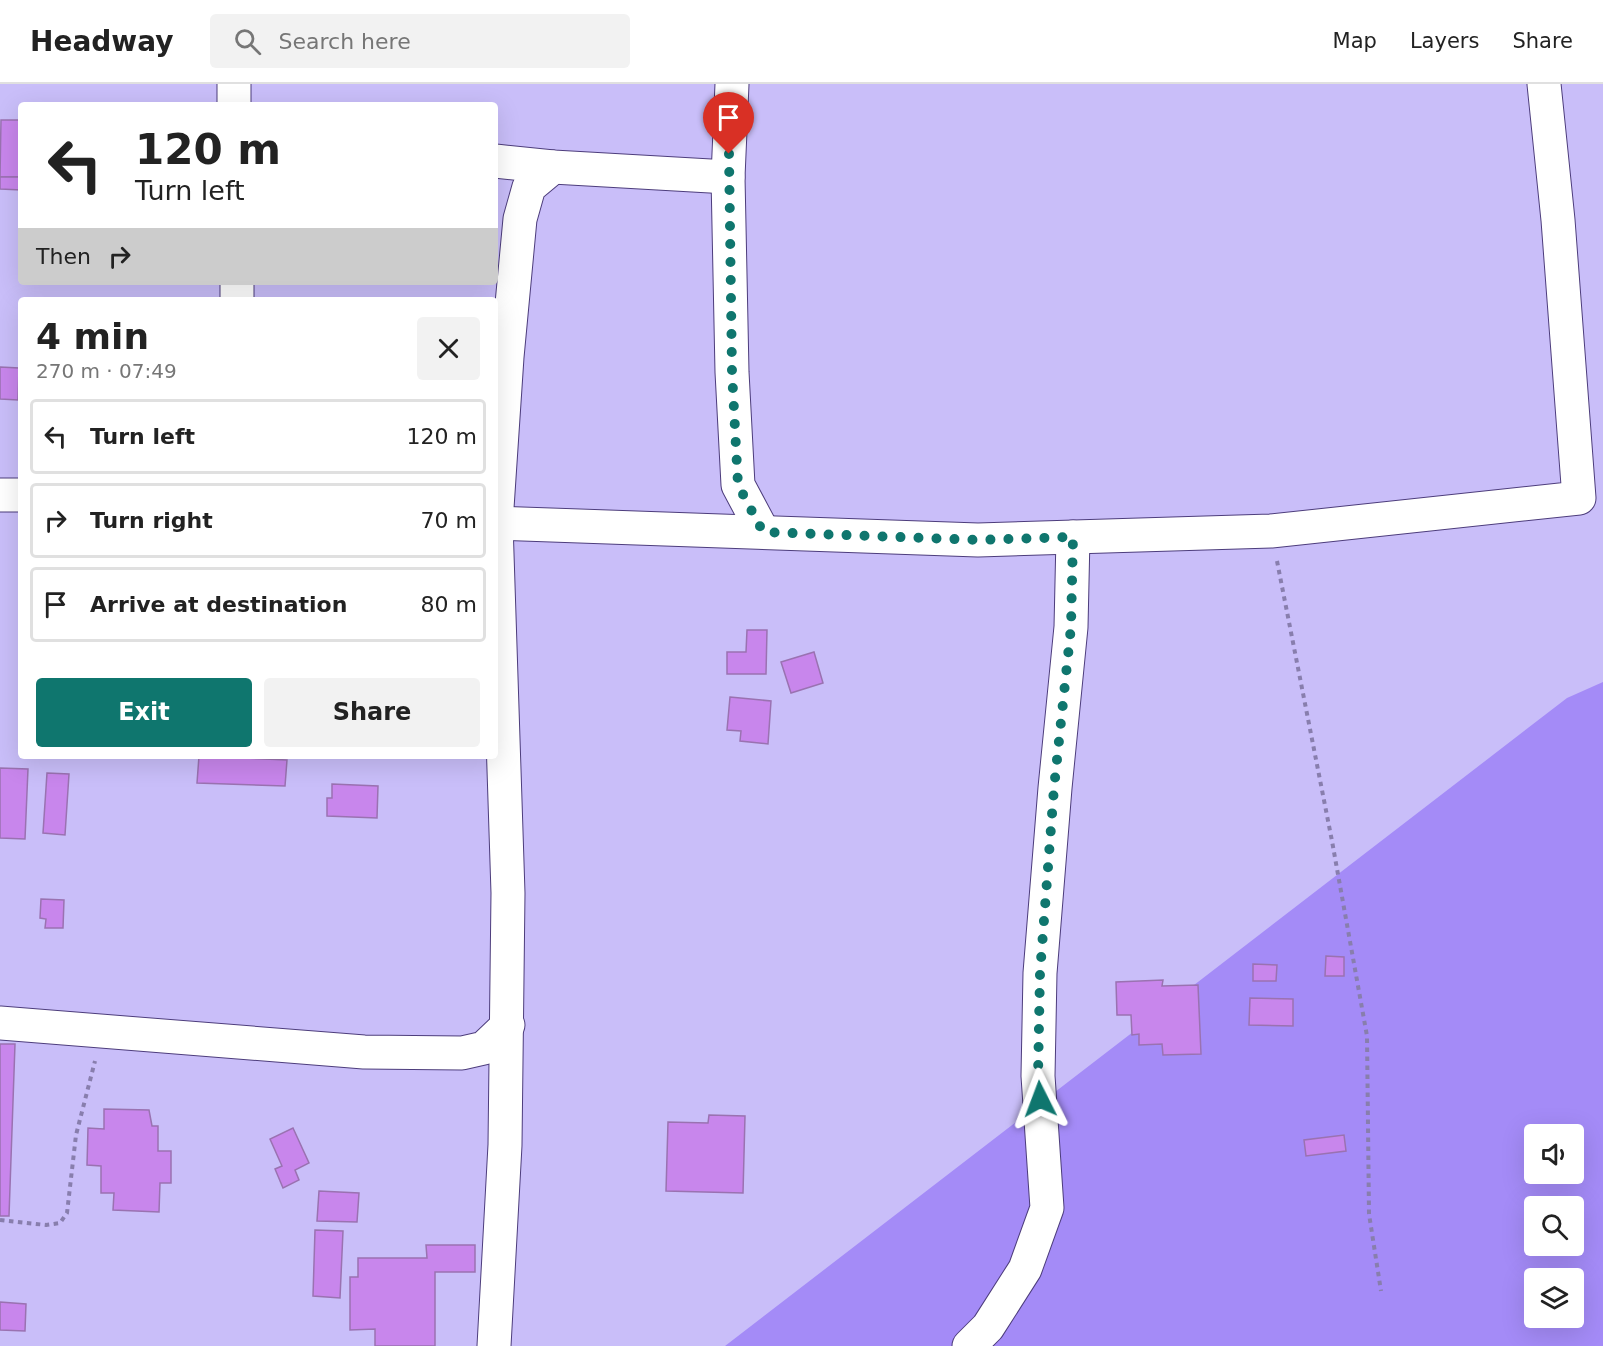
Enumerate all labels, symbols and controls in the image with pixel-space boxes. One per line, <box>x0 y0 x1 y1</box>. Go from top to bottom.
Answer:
search box <box>210 14 630 68</box>
text: Headway <box>30 25 174 58</box>
icon: search <box>231 25 264 58</box>
text: Search here <box>279 29 411 54</box>
text: Map <box>1333 29 1377 53</box>
text: Layers <box>1410 29 1479 53</box>
text: Share <box>1512 29 1573 53</box>
pin <box>703 92 754 154</box>
icon: arrive <box>712 101 745 134</box>
text: 120 m <box>135 125 281 174</box>
icon: left <box>36 126 114 204</box>
text: Turn left <box>135 175 245 206</box>
icon: right <box>103 240 136 273</box>
text: Then <box>36 244 91 269</box>
text: 4 min <box>36 316 149 357</box>
button: close <box>417 317 480 380</box>
text: 270 m · 07:49 <box>36 359 177 383</box>
icon: left <box>39 420 72 453</box>
text: Turn left <box>90 424 195 449</box>
text: 120 m <box>407 424 477 449</box>
icon: right <box>39 504 72 537</box>
text: Turn right <box>90 508 213 533</box>
text: 70 m <box>421 508 477 533</box>
icon: arrive <box>39 588 72 621</box>
text: Arrive at destination <box>90 592 347 617</box>
text: 80 m <box>421 592 477 617</box>
button: Exit <box>36 678 252 747</box>
button: Share <box>264 678 480 747</box>
position arrow <box>1008 1067 1072 1131</box>
map controls <box>1524 1124 1584 1328</box>
button: sound <box>1524 1124 1584 1184</box>
button: search <box>1524 1196 1584 1256</box>
button: layers <box>1524 1268 1584 1328</box>

